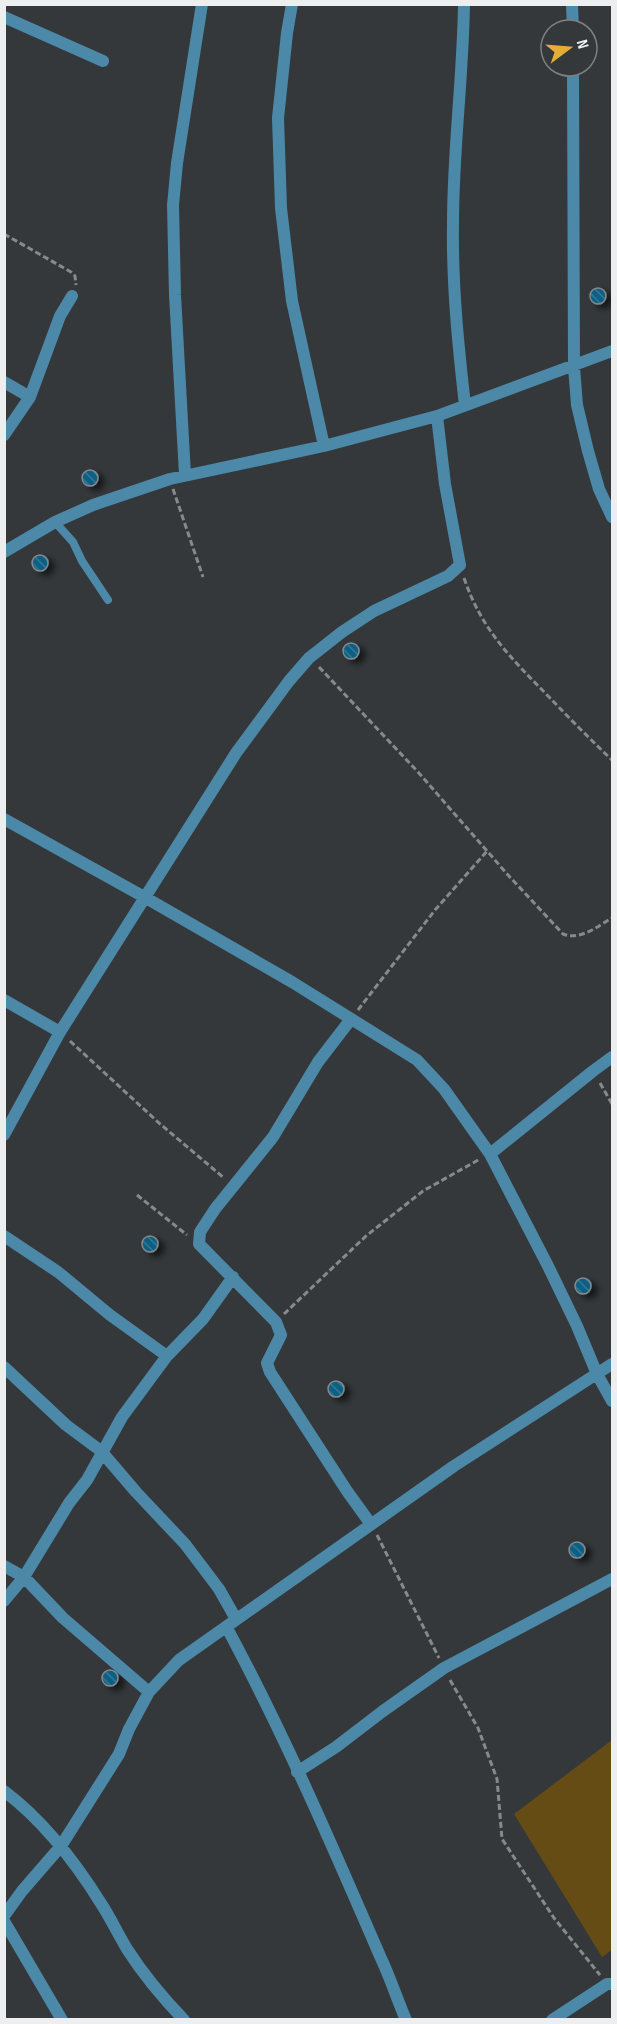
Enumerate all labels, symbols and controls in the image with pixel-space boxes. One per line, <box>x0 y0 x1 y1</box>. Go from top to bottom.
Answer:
north arrow <box>539 18 599 78</box>
text: N <box>572 38 592 51</box>

